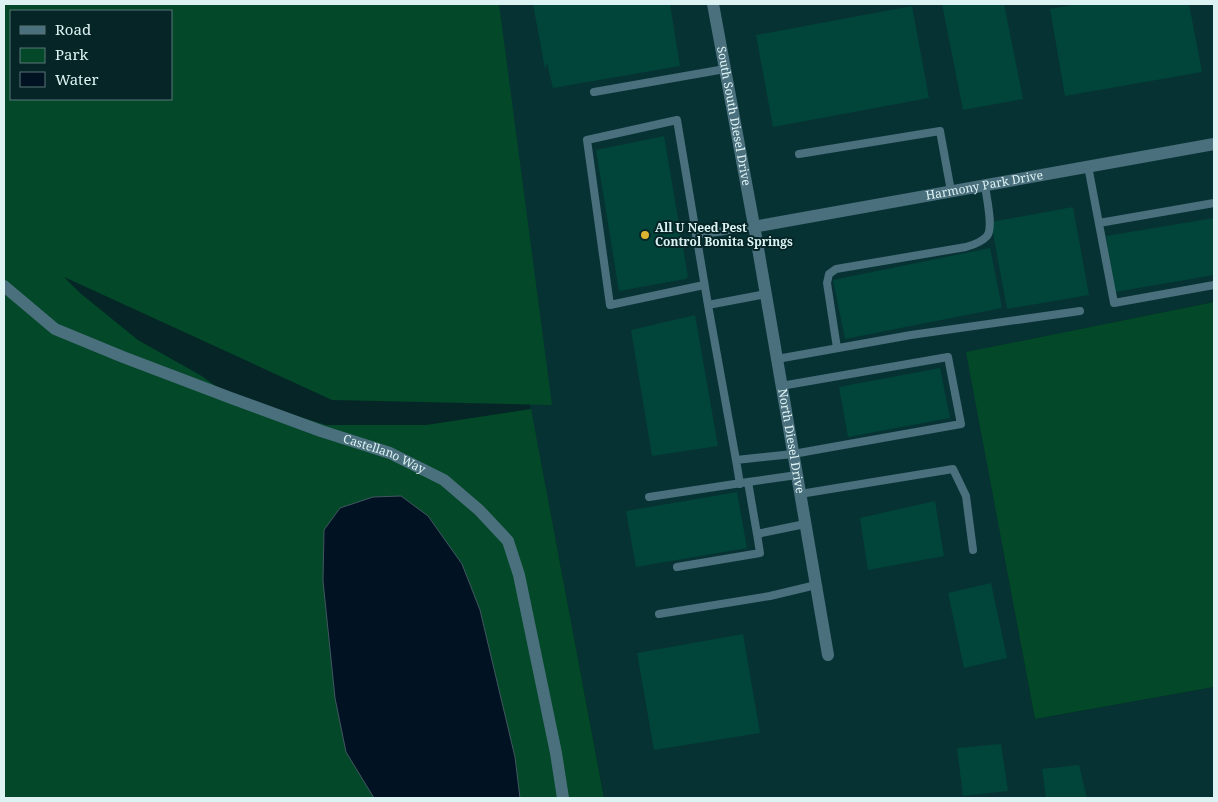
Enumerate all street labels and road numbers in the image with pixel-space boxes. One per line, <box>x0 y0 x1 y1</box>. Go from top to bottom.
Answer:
street label: South South Diesel Drive <box>713 45 755 187</box>
street label: Harmony Park Drive <box>924 166 1044 204</box>
street label: North Diesel Drive <box>774 387 809 495</box>
street label: Castellano Way <box>341 430 429 478</box>

